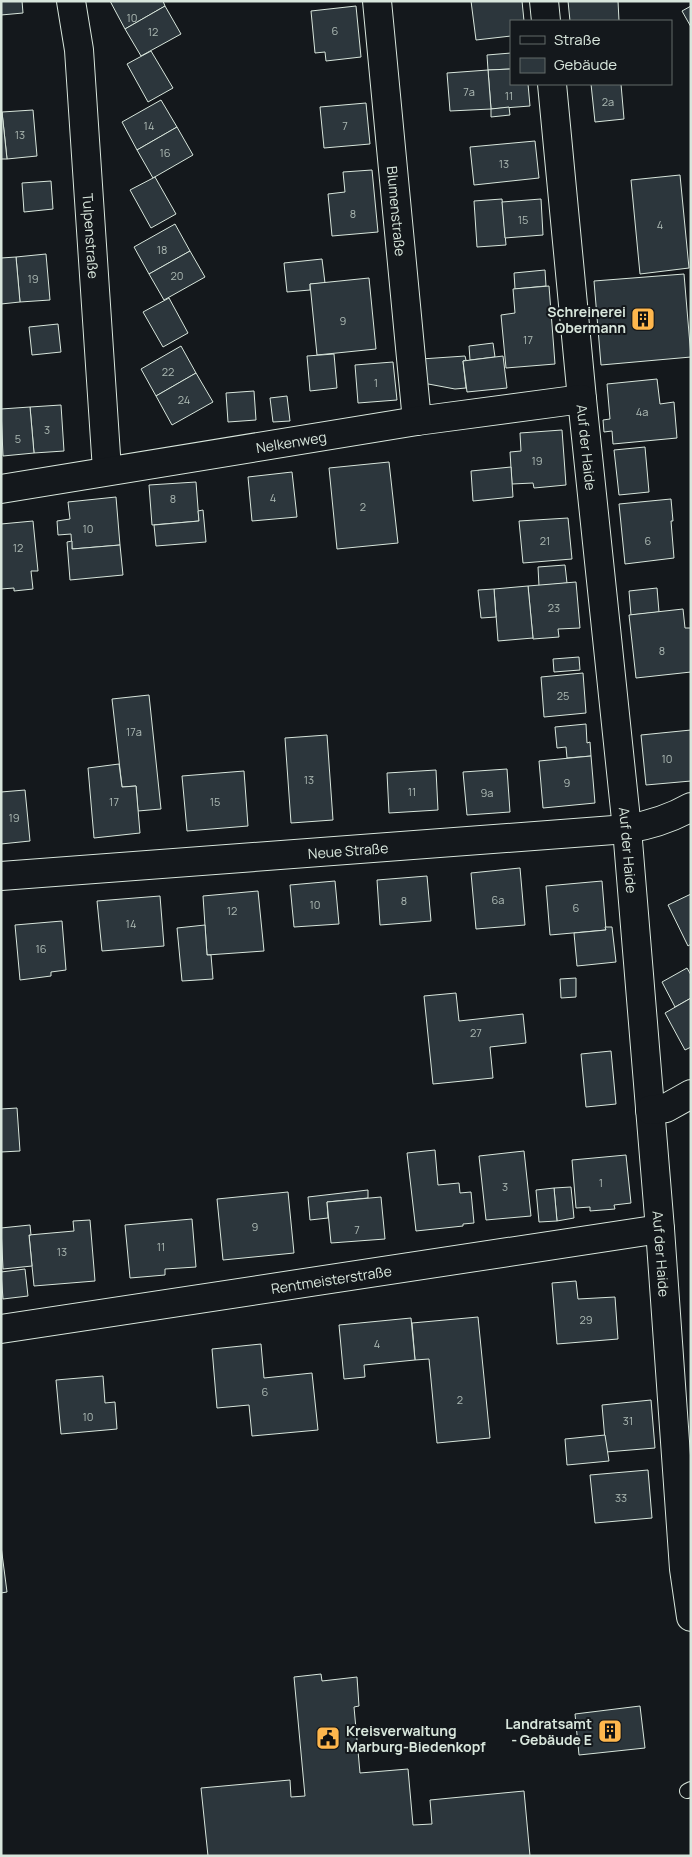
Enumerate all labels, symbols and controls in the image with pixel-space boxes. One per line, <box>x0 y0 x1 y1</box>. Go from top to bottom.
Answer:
house number: 10 <box>126 10 138 25</box>
legend <box>510 20 672 85</box>
house number: 6 <box>332 23 339 38</box>
house number: 12 <box>148 24 158 39</box>
text: Straße <box>554 29 601 50</box>
text: Gebäude <box>554 54 617 75</box>
house number: 7a <box>463 84 475 99</box>
house number: 11 <box>505 88 513 103</box>
house number: 2a <box>602 94 614 109</box>
house number: 14 <box>144 118 154 133</box>
house number: 7 <box>342 118 348 133</box>
house number: 13 <box>15 127 25 142</box>
house number: 16 <box>159 145 171 160</box>
house number: 13 <box>499 156 509 171</box>
street label: Blumenstraße <box>383 165 411 257</box>
street label: Tulpenstraße <box>79 192 104 279</box>
house number: 8 <box>350 206 356 221</box>
house number: 15 <box>518 212 528 227</box>
house number: 4 <box>657 217 663 232</box>
house number: 18 <box>157 242 167 257</box>
house number: 20 <box>171 268 183 283</box>
house number: 19 <box>27 271 39 286</box>
place label: Schreinerei Obermann <box>547 302 626 337</box>
building icon: Schreinerei Obermann <box>630 306 656 332</box>
house number: 9 <box>340 313 347 328</box>
house number: 17 <box>523 332 533 347</box>
house number: 22 <box>162 364 174 379</box>
house number: 1 <box>374 375 378 390</box>
house number: 24 <box>178 392 190 407</box>
street label: Auf der Haide <box>573 403 601 491</box>
house number: 4a <box>636 404 648 419</box>
house number: 3 <box>44 422 50 437</box>
street label: Nelkenweg <box>255 426 328 457</box>
house number: 5 <box>15 431 21 446</box>
house number: 19 <box>531 453 543 468</box>
house number: 4 <box>270 490 276 505</box>
house number: 8 <box>170 491 176 506</box>
house number: 2 <box>360 499 366 514</box>
house number: 10 <box>82 521 94 536</box>
house number: 21 <box>540 533 550 548</box>
house number: 6 <box>645 533 652 548</box>
house number: 12 <box>13 540 23 555</box>
house number: 23 <box>548 600 560 615</box>
house number: 8 <box>659 643 665 658</box>
house number: 25 <box>557 688 569 703</box>
house number: 17a <box>126 724 142 739</box>
house number: 10 <box>661 751 673 766</box>
house number: 13 <box>304 772 314 787</box>
house number: 9 <box>564 775 571 790</box>
house number: 11 <box>408 784 416 799</box>
house number: 9a <box>481 785 493 800</box>
house number: 17 <box>109 794 119 809</box>
house number: 15 <box>210 794 220 809</box>
street label: Auf der Haide <box>615 806 642 894</box>
house number: 19 <box>8 810 20 825</box>
street label: Neue Straße <box>307 837 389 862</box>
house number: 6a <box>492 892 504 907</box>
house number: 8 <box>401 893 407 908</box>
house number: 10 <box>309 897 321 912</box>
house number: 6 <box>573 900 580 915</box>
house number: 12 <box>227 903 237 918</box>
house number: 14 <box>126 916 136 931</box>
house number: 16 <box>35 941 47 956</box>
house number: 27 <box>470 1025 482 1040</box>
house number: 1 <box>599 1175 603 1190</box>
house number: 3 <box>502 1179 508 1194</box>
street label: Auf der Haide <box>649 1210 674 1298</box>
house number: 9 <box>252 1219 259 1234</box>
house number: 7 <box>354 1222 360 1237</box>
house number: 11 <box>157 1239 165 1254</box>
house number: 13 <box>57 1244 67 1259</box>
street label: Rentmeisterstraße <box>270 1260 393 1297</box>
house number: 29 <box>579 1312 593 1327</box>
house number: 4 <box>374 1336 380 1351</box>
house number: 6 <box>262 1384 269 1399</box>
house number: 2 <box>457 1392 463 1407</box>
house number: 10 <box>82 1409 94 1424</box>
house number: 31 <box>623 1413 633 1428</box>
house number: 33 <box>615 1490 627 1505</box>
place label: Landratsamt - Gebäude E <box>505 1714 592 1749</box>
building icon: Landratsamt - Gebäude E <box>597 1718 623 1744</box>
place label: Kreisverwaltung Marburg-Biedenkopf <box>346 1721 486 1756</box>
public building icon: Kreisverwaltung Marburg-Biedenkopf <box>315 1725 341 1751</box>

